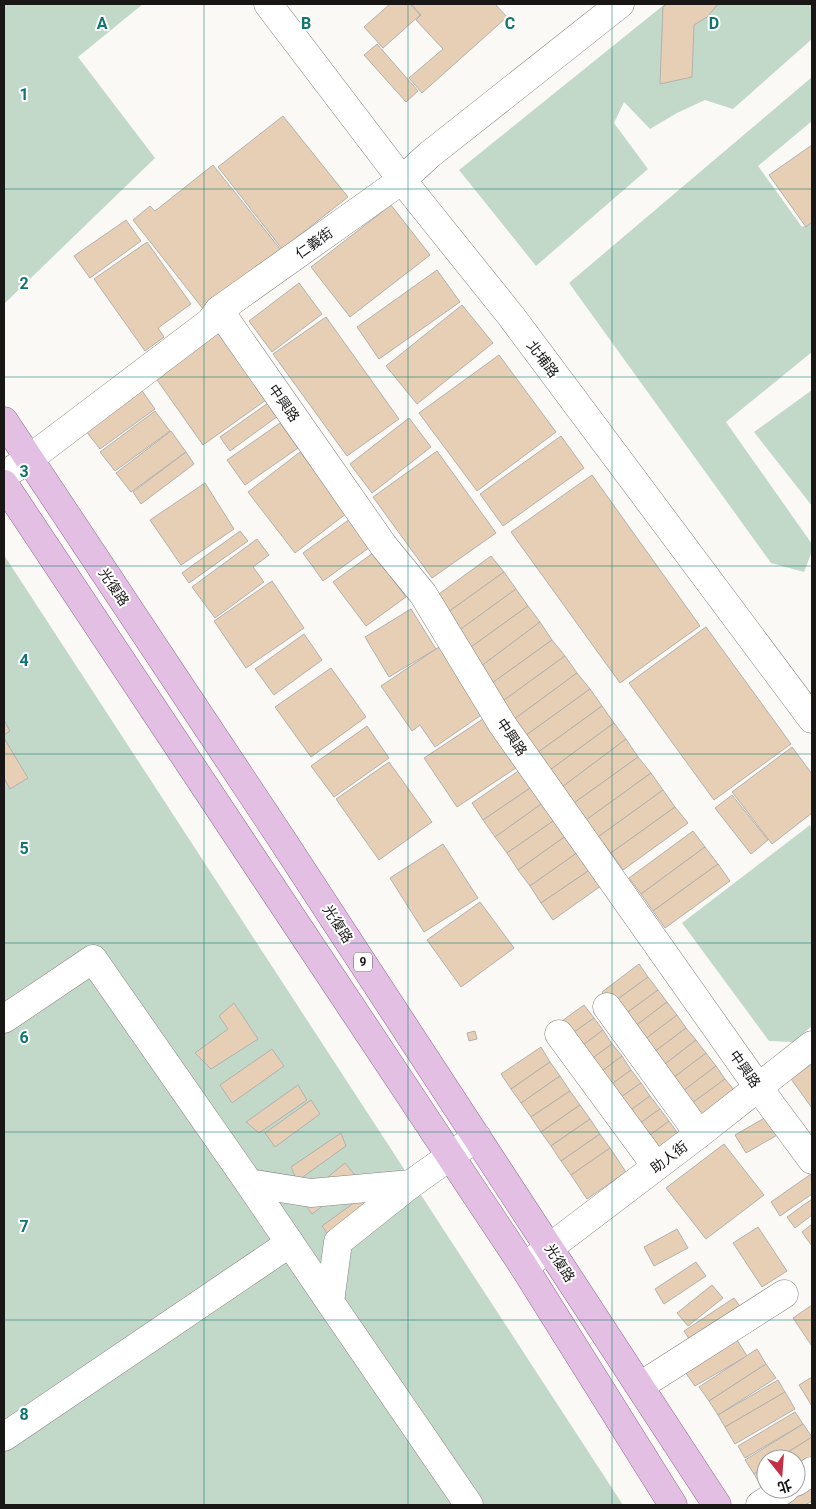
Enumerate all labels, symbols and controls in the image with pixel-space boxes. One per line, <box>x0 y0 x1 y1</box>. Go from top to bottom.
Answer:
text: A <box>97 14 108 33</box>
text: B <box>301 14 311 33</box>
text: C <box>505 14 515 33</box>
text: D <box>709 14 719 33</box>
text: 1 <box>19 85 29 104</box>
street label: 仁義街 <box>292 224 336 262</box>
text: 2 <box>19 274 29 293</box>
street label: 北埔路 <box>524 337 562 381</box>
street label: 中興路 <box>265 381 303 425</box>
text: 3 <box>19 462 29 481</box>
street label: 光復路 <box>96 565 132 609</box>
text: 4 <box>19 651 29 670</box>
street label: 中興路 <box>494 715 530 759</box>
text: 5 <box>19 839 29 858</box>
street label: 光復路 <box>320 902 356 946</box>
road number: 9 <box>354 952 372 972</box>
text: 6 <box>19 1028 29 1047</box>
street label: 中興路 <box>726 1047 764 1091</box>
street label: 助人街 <box>647 1138 691 1176</box>
text: 7 <box>19 1217 29 1236</box>
street label: 光復路 <box>542 1241 578 1285</box>
text: 8 <box>19 1405 29 1424</box>
north arrow <box>756 1449 806 1499</box>
text: 北 <box>776 1477 794 1496</box>

